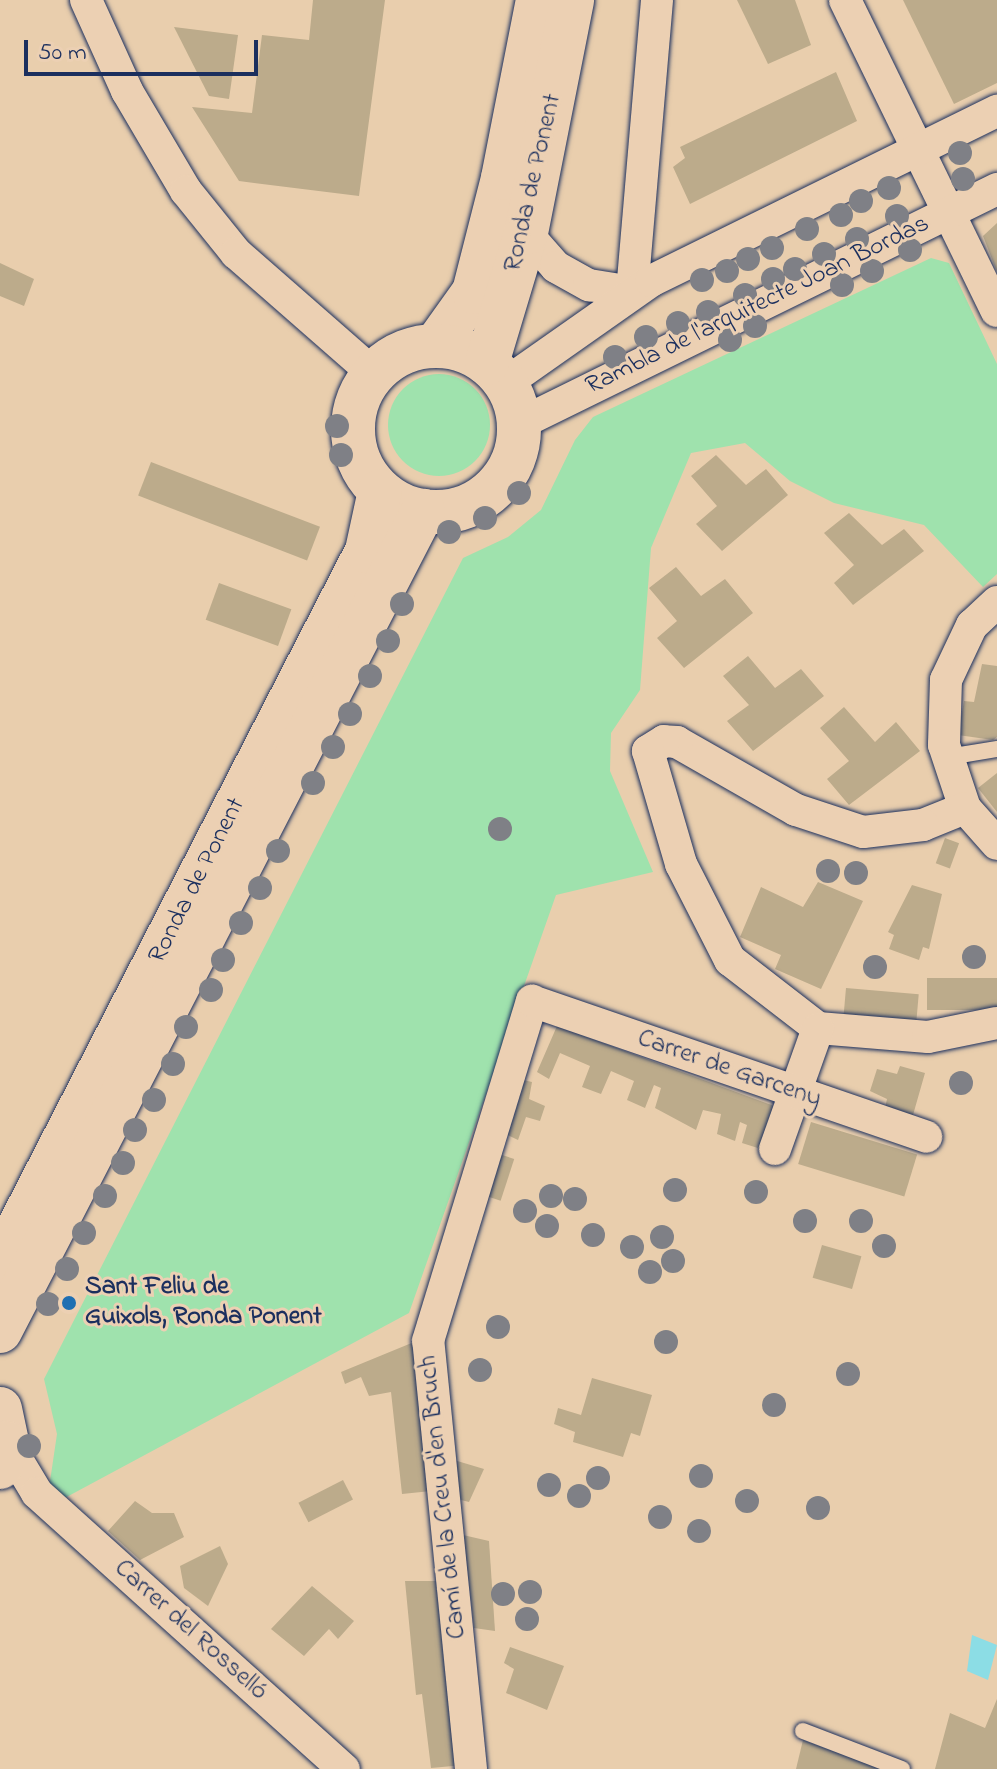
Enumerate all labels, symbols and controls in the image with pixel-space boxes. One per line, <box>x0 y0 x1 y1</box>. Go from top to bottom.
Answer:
scale bar <box>28 24 262 74</box>
text: 50 m <box>38 36 87 71</box>
street label: Ronda de Ponent <box>498 91 570 275</box>
street label: Rambla de l'arquitecte Joan Bordas <box>581 209 935 403</box>
street label: Ronda de Ponent <box>143 793 253 969</box>
street label: Carrer de Garceny <box>633 1024 825 1116</box>
place label: Sant Feliu de Guixols, Ronda Ponent <box>85 1272 322 1334</box>
marker: Sant Feliu de Guixols, Ronda Ponent <box>60 1294 78 1312</box>
street label: Camí de la Creu d'en Bruch <box>414 1354 474 1640</box>
street label: Carrer del Rosselló <box>107 1554 273 1708</box>

